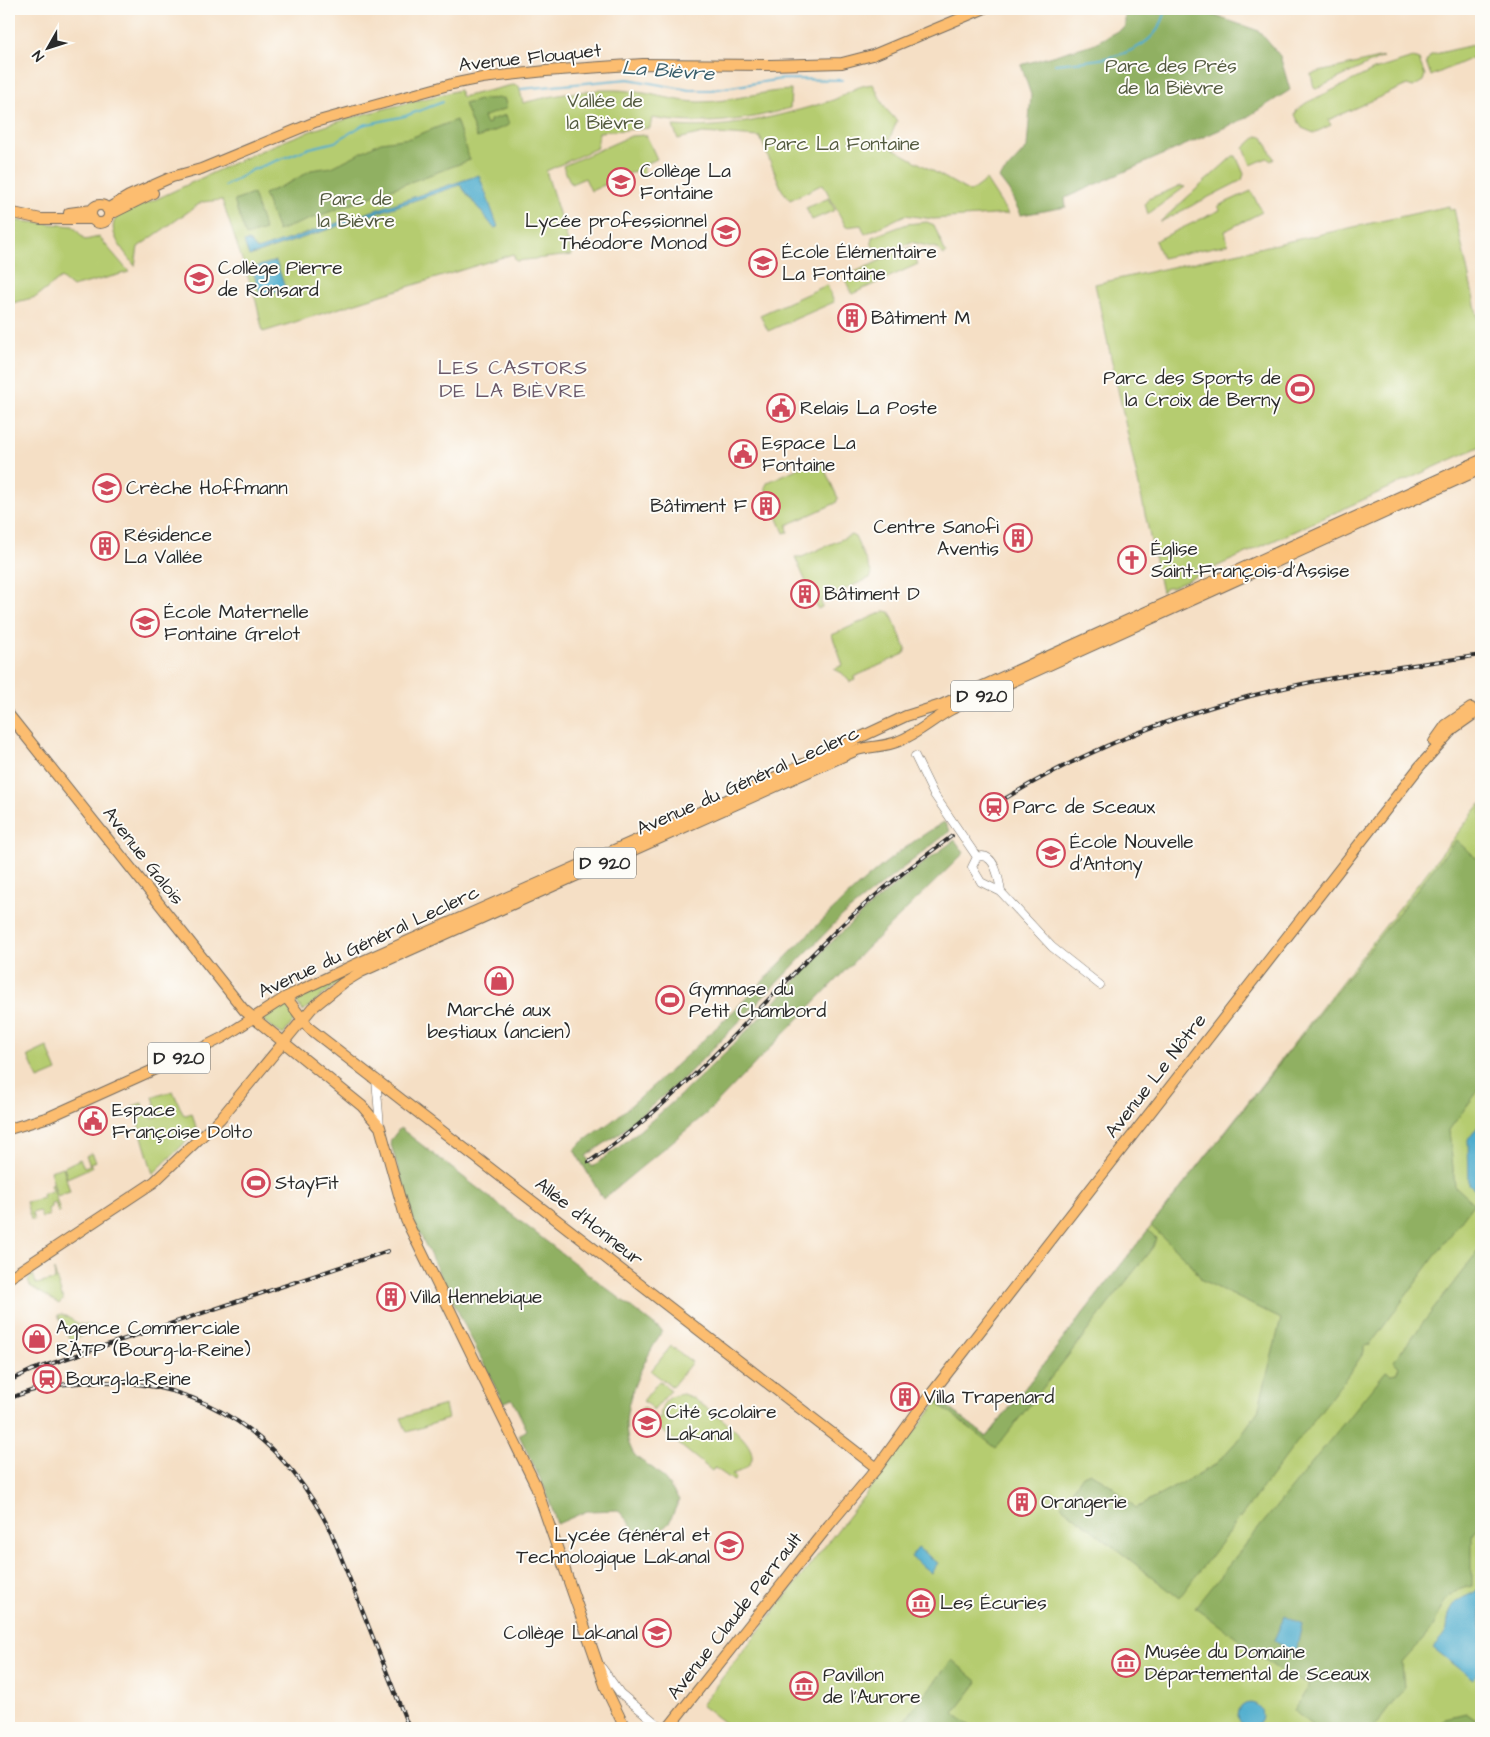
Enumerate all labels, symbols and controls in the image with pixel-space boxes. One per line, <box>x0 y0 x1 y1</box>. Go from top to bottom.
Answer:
north arrow <box>22 22 72 72</box>
street label: Avenue Flouquet <box>457 37 603 79</box>
text: N <box>28 46 49 65</box>
park label: Parc des Prés de la Bièvre <box>1105 53 1237 102</box>
water label: La Bièvre <box>621 54 716 88</box>
park label: Vallée de la Bièvre <box>566 88 644 137</box>
park label: Parc La Fontaine <box>764 131 920 158</box>
place label: Collège La Fontaine <box>640 158 731 207</box>
school or university icon: Collège La Fontaine <box>606 167 636 197</box>
park label: Parc de la Bièvre <box>317 186 395 235</box>
place label: Lycée professionnel Théodore Monod <box>525 208 707 257</box>
school or university icon: Lycée professionnel Théodore Monod <box>711 217 741 247</box>
place label: École Élémentaire La Fontaine <box>782 239 937 288</box>
school or university icon: École Élémentaire La Fontaine <box>748 248 778 278</box>
place label: Collège Pierre de Ronsard <box>218 255 343 304</box>
school or university icon: Collège Pierre de Ronsard <box>184 264 214 294</box>
building icon: Bâtiment M <box>837 303 867 333</box>
place label: Bâtiment M <box>871 305 971 332</box>
district label: LES CASTORS DE LA BIÈVRE <box>438 354 588 405</box>
place label: Parc des Sports de la Croix de Berny <box>1103 365 1282 415</box>
sports icon: Parc des Sports de la Croix de Berny <box>1285 374 1315 404</box>
public building icon: Relais La Poste <box>766 393 796 423</box>
place label: Relais La Poste <box>800 395 937 422</box>
place label: Espace La Fontaine <box>762 430 856 479</box>
public building icon: Espace La Fontaine <box>728 439 758 469</box>
school or university icon: Crèche Hoffmann <box>92 473 122 503</box>
place label: Crèche Hoffmann <box>126 475 288 502</box>
building icon: Bâtiment F <box>751 491 781 521</box>
place label: Bâtiment F <box>650 493 747 520</box>
place label: Centre Sanofi Aventis <box>873 514 999 563</box>
place label: Résidence La Vallée <box>124 522 212 571</box>
building icon: Centre Sanofi Aventis <box>1003 523 1033 553</box>
building icon: Résidence La Vallée <box>90 531 120 561</box>
place label: Église Saint-François-d'Assise <box>1151 536 1349 585</box>
church icon: Église Saint-François-d'Assise <box>1117 545 1147 575</box>
building icon: Bâtiment D <box>790 579 820 609</box>
place label: Bâtiment D <box>824 581 920 608</box>
place label: École Maternelle Fontaine Grelot <box>164 599 309 648</box>
school or university icon: École Maternelle Fontaine Grelot <box>130 608 160 638</box>
road number: D 920 <box>951 680 1013 711</box>
street label: Avenue du Général Leclerc <box>632 720 864 842</box>
station icon: Parc de Sceaux <box>979 792 1009 822</box>
place label: Parc de Sceaux <box>1013 794 1155 821</box>
street label: Avenue Galois <box>96 801 190 911</box>
place label: École Nouvelle d'Antony <box>1070 829 1193 879</box>
school or university icon: École Nouvelle d'Antony <box>1036 838 1066 868</box>
road number: D 920 <box>574 848 636 878</box>
street label: Avenue du Général Leclerc <box>254 879 484 1005</box>
shop icon: Marché aux bestiaux (ancien) <box>484 966 514 996</box>
place label: Gymnase du Petit Chambord <box>689 976 826 1025</box>
sports icon: Gymnase du Petit Chambord <box>655 985 685 1015</box>
place label: Marché aux bestiaux (ancien) <box>427 997 571 1046</box>
street label: Avenue Le Nôtre <box>1099 1008 1213 1144</box>
road number: D 920 <box>148 1042 210 1074</box>
place label: Espace Françoise Dolto <box>112 1097 252 1146</box>
public building icon: Espace Françoise Dolto <box>78 1106 108 1136</box>
sports icon: StayFit <box>241 1168 271 1198</box>
place label: StayFit <box>275 1170 339 1198</box>
street label: Allée d'Honneur <box>529 1171 649 1273</box>
building icon: Villa Hennebique <box>376 1282 406 1312</box>
place label: Villa Hennebique <box>410 1284 542 1311</box>
place label: Agence Commerciale RATP (Bourg-la-Reine) <box>56 1315 251 1365</box>
shop icon: Agence Commerciale RATP (Bourg-la-Reine) <box>22 1324 52 1354</box>
station icon: Bourg-la-Reine <box>32 1364 62 1394</box>
place label: Bourg-la-Reine <box>66 1366 191 1394</box>
building icon: Villa Trapenard <box>890 1382 920 1412</box>
place label: Villa Trapenard <box>924 1384 1055 1411</box>
place label: Cité scolaire Lakanal <box>666 1399 776 1448</box>
school or university icon: Cité scolaire Lakanal <box>632 1408 662 1438</box>
building icon: Orangerie <box>1007 1487 1037 1517</box>
place label: Orangerie <box>1041 1489 1127 1517</box>
place label: Lycée Général et Technologique Lakanal <box>516 1522 710 1572</box>
street label: Avenue Claude Perrault <box>661 1526 809 1706</box>
school or university icon: Lycée Général et Technologique Lakanal <box>714 1531 744 1561</box>
museum icon: Les Écuries <box>906 1588 936 1618</box>
place label: Les Écuries <box>940 1590 1047 1617</box>
school or university icon: Collège Lakanal <box>642 1618 672 1648</box>
place label: Collège Lakanal <box>504 1620 638 1648</box>
place label: Musée du Domaine Départemental de Sceaux <box>1145 1639 1369 1688</box>
museum icon: Musée du Domaine Départemental de Sceaux <box>1111 1648 1141 1678</box>
place label: Pavillon de l'Aurore <box>823 1662 920 1711</box>
museum icon: Pavillon de l'Aurore <box>789 1671 819 1701</box>

